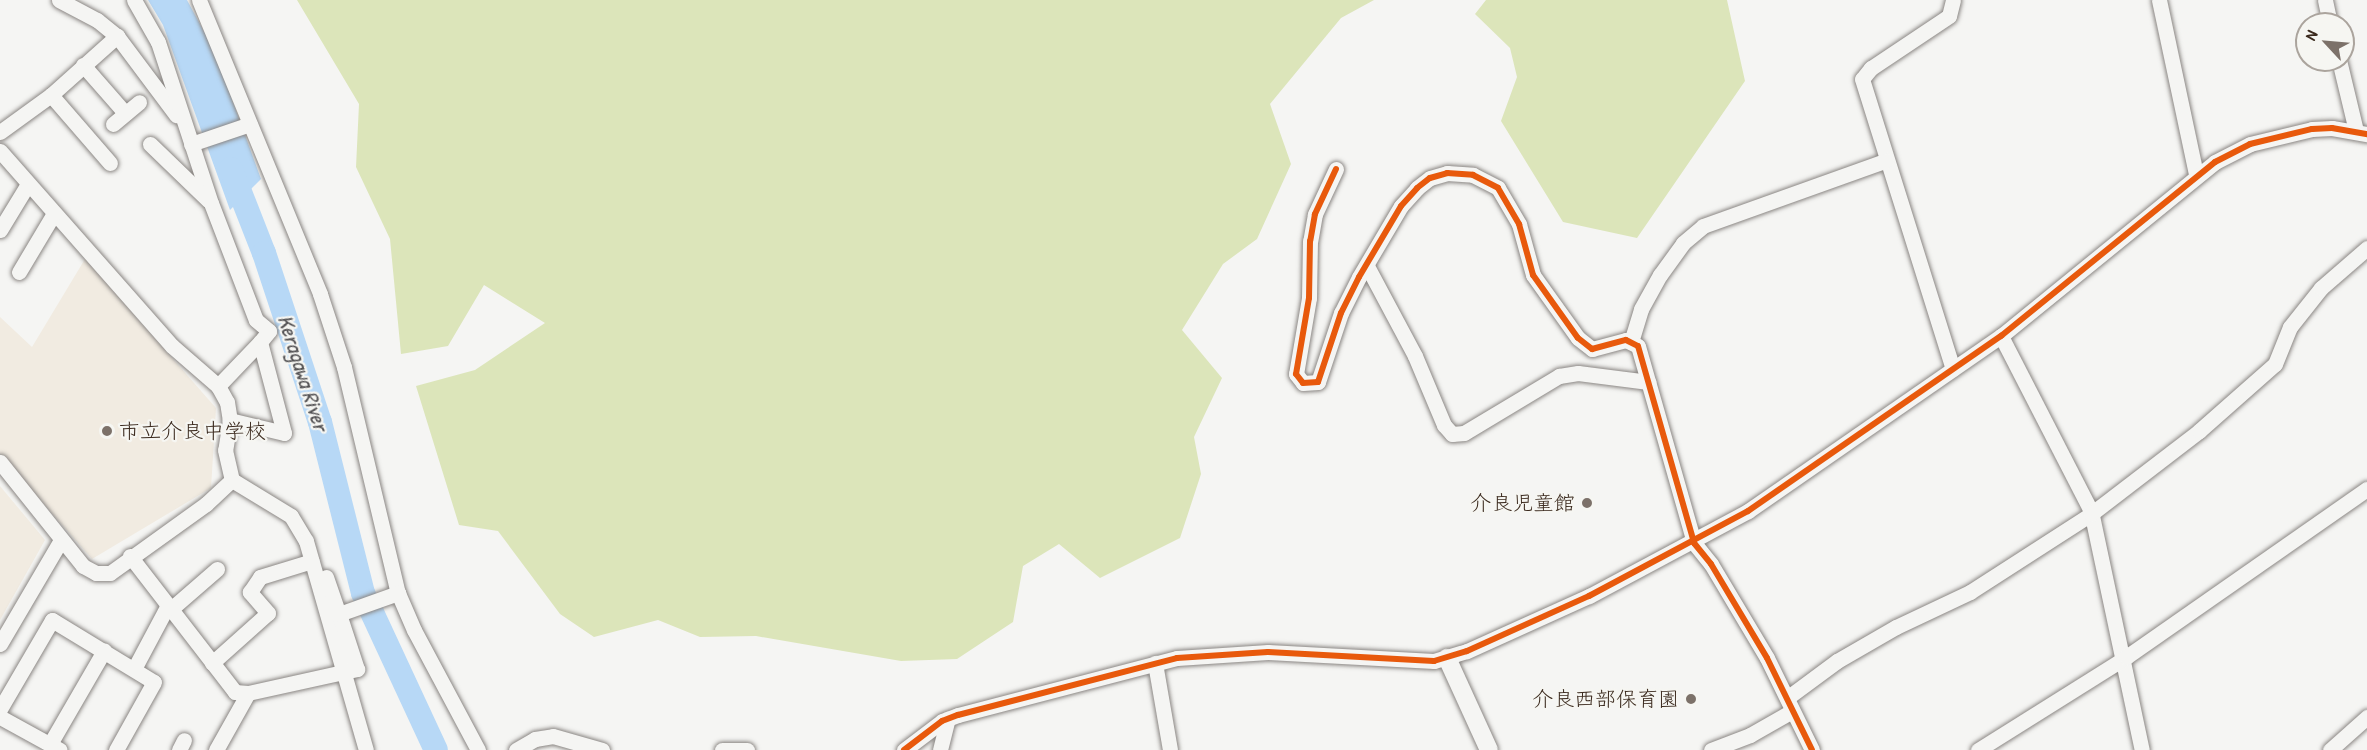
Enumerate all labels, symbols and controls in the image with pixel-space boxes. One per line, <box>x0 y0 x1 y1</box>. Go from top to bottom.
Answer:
north arrow <box>2295 12 2355 72</box>
text: N <box>2299 26 2322 44</box>
water label: Keragawa River <box>272 312 334 434</box>
place label: 市立介良中学校 <box>119 418 266 444</box>
marker: 市立介良中学校 <box>100 424 114 438</box>
place label: 介良児童館 <box>1470 490 1575 516</box>
marker: 介良児童館 <box>1580 496 1594 510</box>
place label: 介良西部保育園 <box>1532 686 1679 712</box>
marker: 介良西部保育園 <box>1684 692 1698 706</box>

